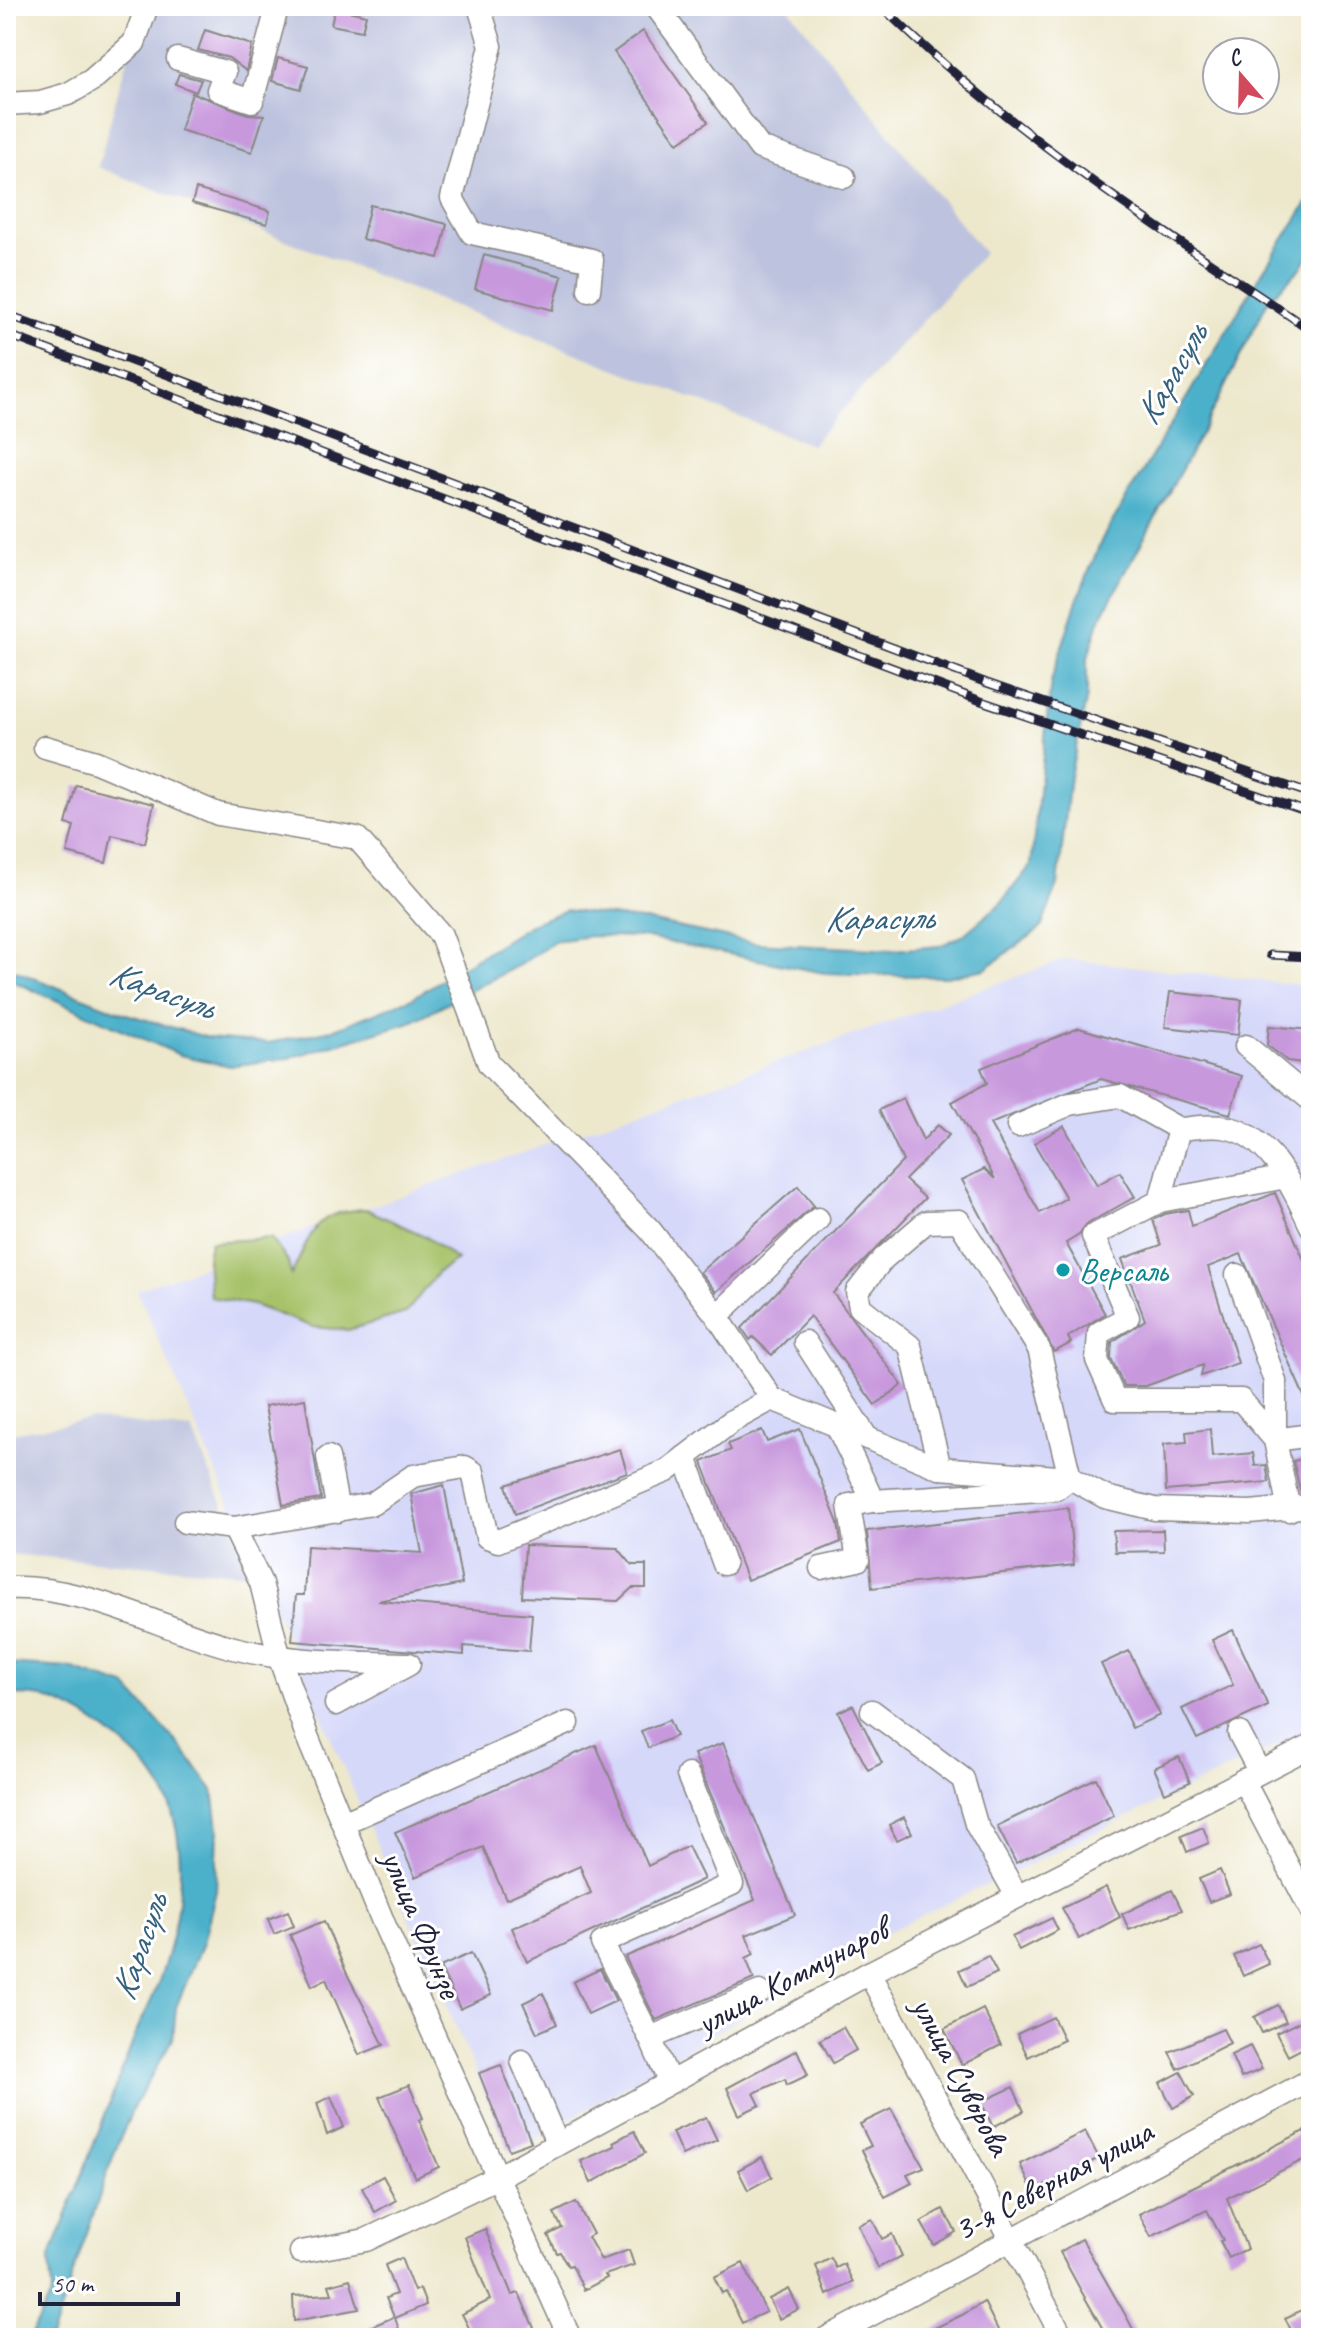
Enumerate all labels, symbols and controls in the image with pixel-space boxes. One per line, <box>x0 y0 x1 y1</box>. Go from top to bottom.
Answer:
north arrow <box>1201 36 1281 116</box>
text: С <box>1225 42 1247 73</box>
water label: Карасуль <box>1124 313 1220 432</box>
water label: Карасуль <box>824 894 937 942</box>
water label: Карасуль <box>103 950 224 1031</box>
place label: Версаль <box>1079 1249 1170 1292</box>
marker: Версаль <box>1054 1261 1072 1279</box>
street label: улица Фрунзе <box>371 1842 473 2006</box>
water label: Карасуль <box>100 1885 179 2006</box>
street label: улица Коммунаров <box>687 1904 902 2045</box>
street label: улица Суворова <box>901 1988 1023 2165</box>
street label: 3-я Северная улица <box>946 2108 1162 2250</box>
scale bar <box>40 2256 178 2306</box>
text: 50 m <box>52 2269 95 2299</box>

